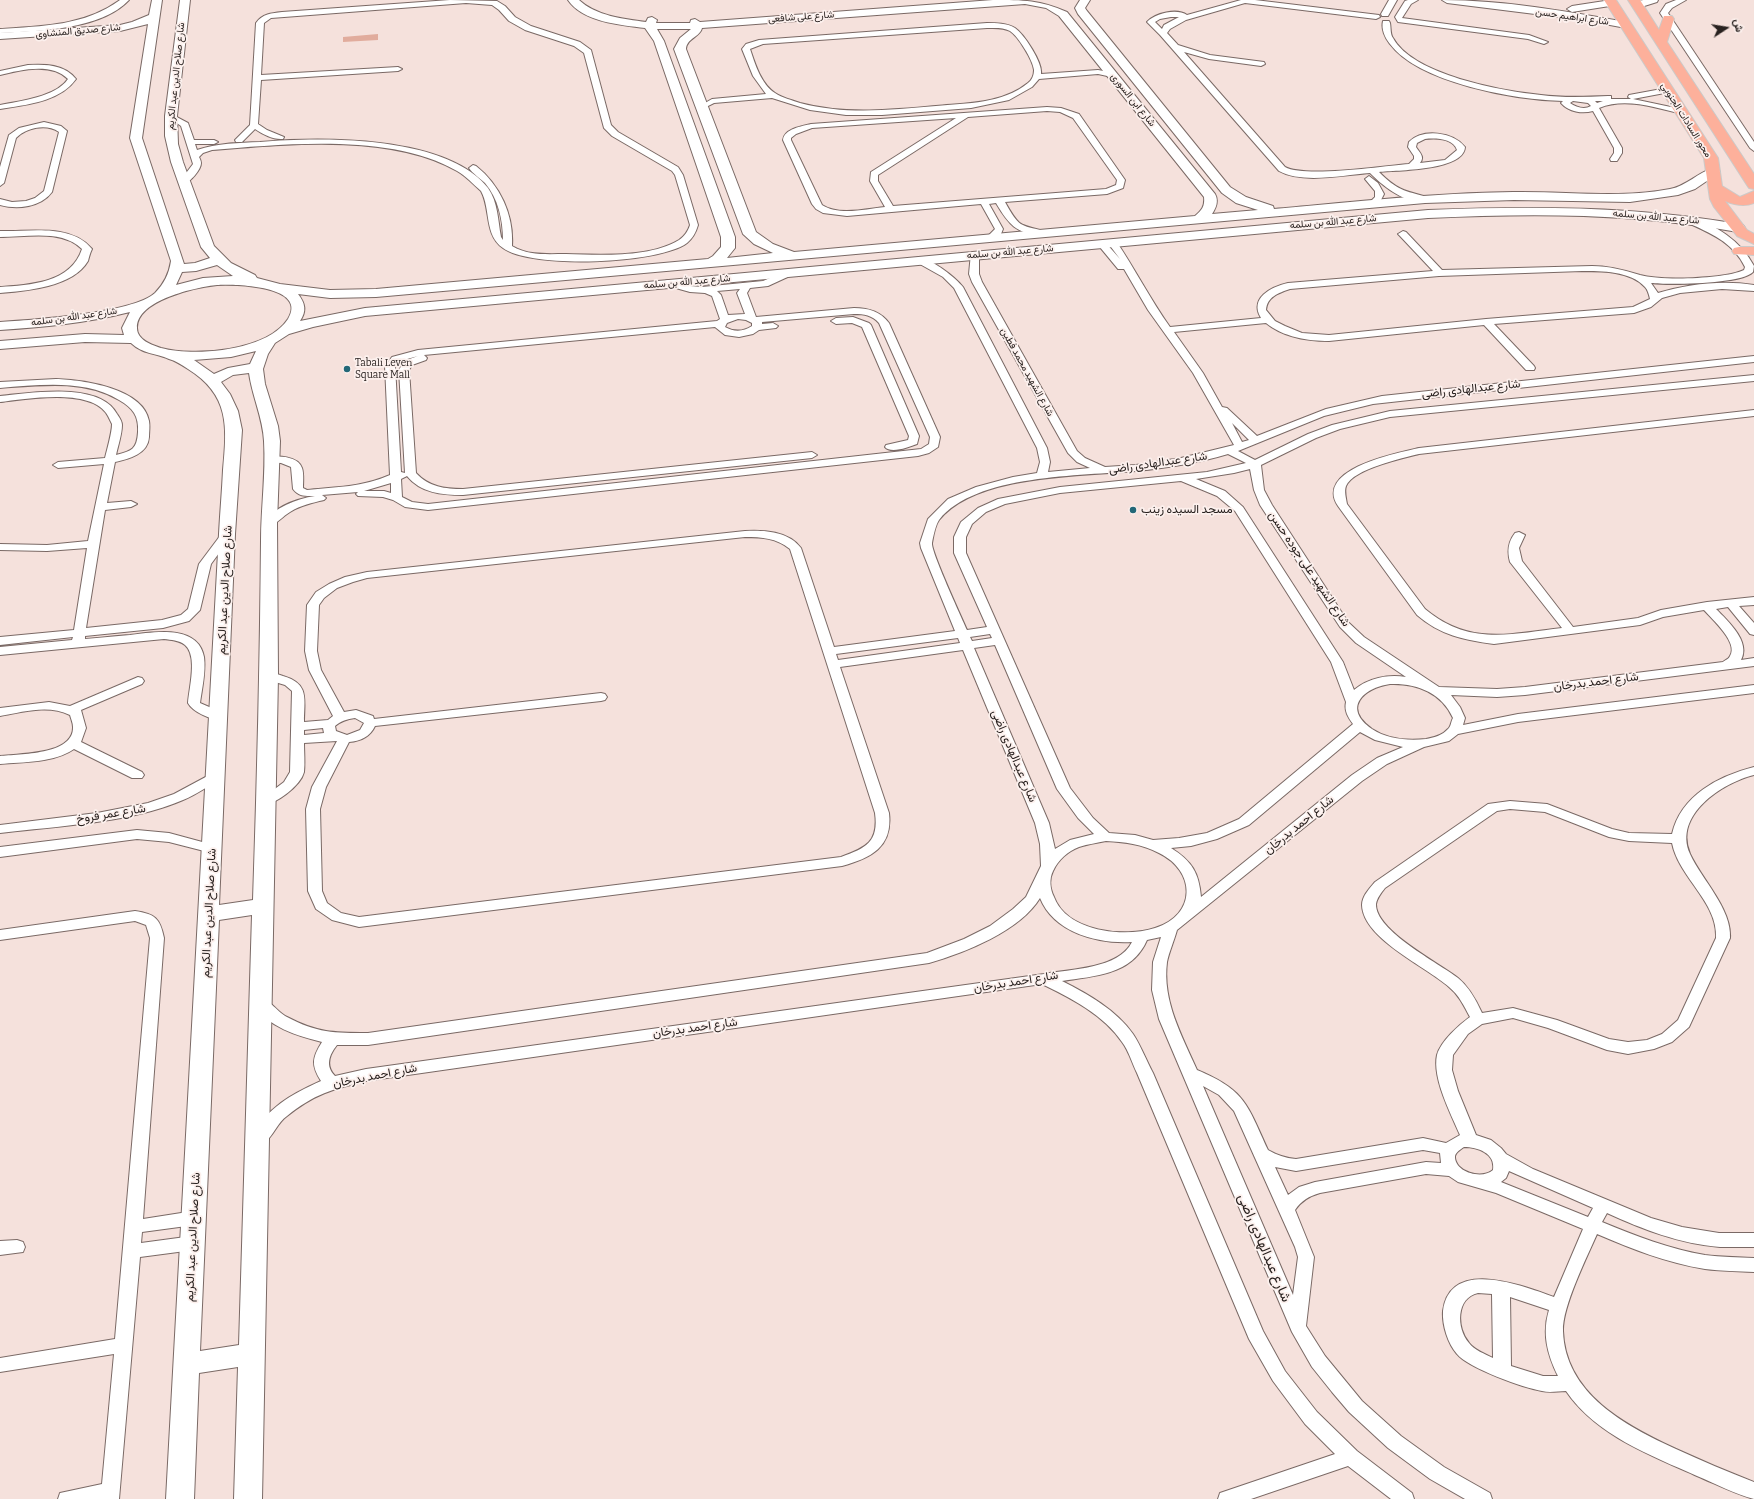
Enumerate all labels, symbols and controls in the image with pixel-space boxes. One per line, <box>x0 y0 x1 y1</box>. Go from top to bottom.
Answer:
street label: شارع ابراهيم حسن <box>1534 6 1610 28</box>
north arrow <box>1706 8 1746 48</box>
street label: شارع على شافعى <box>768 9 834 25</box>
text: ش <box>1730 18 1746 33</box>
street label: شارع صديق المنشاوى <box>35 21 121 41</box>
street label: شارع صلاح الدين عبد الكريم <box>164 22 188 130</box>
street label: شارع ابن السورى <box>1108 71 1158 129</box>
street label: محور السادات الجنوبي <box>1658 80 1714 160</box>
street label: شارع عبد الله بن سلمه <box>1612 207 1700 227</box>
street label: شارع عبد الله بن سلمه <box>1289 212 1377 232</box>
street label: شارع عبد الله بن سلمه <box>966 242 1054 262</box>
street label: شارع عبد الله بن سلمه <box>643 272 731 292</box>
street label: شارع عبد الله بن سلمه <box>30 305 118 329</box>
street label: شارع الشهيد محمد فطين <box>998 326 1056 418</box>
place label: Tabali Leven Square Mall <box>355 357 412 380</box>
marker: Tabali Leven Square Mall <box>342 364 352 374</box>
street label: شارع عبدالهادى راضى <box>1421 377 1521 401</box>
street label: شارع عبدالهادى راضى <box>1108 449 1208 477</box>
place label: مسجد السيده زينب <box>1141 503 1233 517</box>
marker: مسجد السيده زينب <box>1128 505 1138 515</box>
street label: شارع الشهيد على جوده حسن <box>1265 509 1353 629</box>
street label: شارع صلاح الدين عبد الكريم <box>214 525 236 655</box>
street label: شارع احمد بدرخان <box>1553 670 1639 694</box>
street label: شارع عبدالهادى راضى <box>988 708 1040 804</box>
street label: شارع احمد بدرخان <box>1261 793 1337 857</box>
street label: شارع عمر فروخ <box>75 801 147 827</box>
street label: شارع صلاح الدين عبد الكريم <box>198 848 220 978</box>
street label: شارع احمد بدرخان <box>973 968 1059 996</box>
street label: شارع احمد بدرخان <box>652 1015 738 1041</box>
street label: شارع احمد بدرخان <box>332 1061 418 1091</box>
street label: شارع صلاح الدين عبد الكريم <box>182 1172 204 1302</box>
street label: شارع عبدالهادى راضى <box>1234 1191 1294 1305</box>

